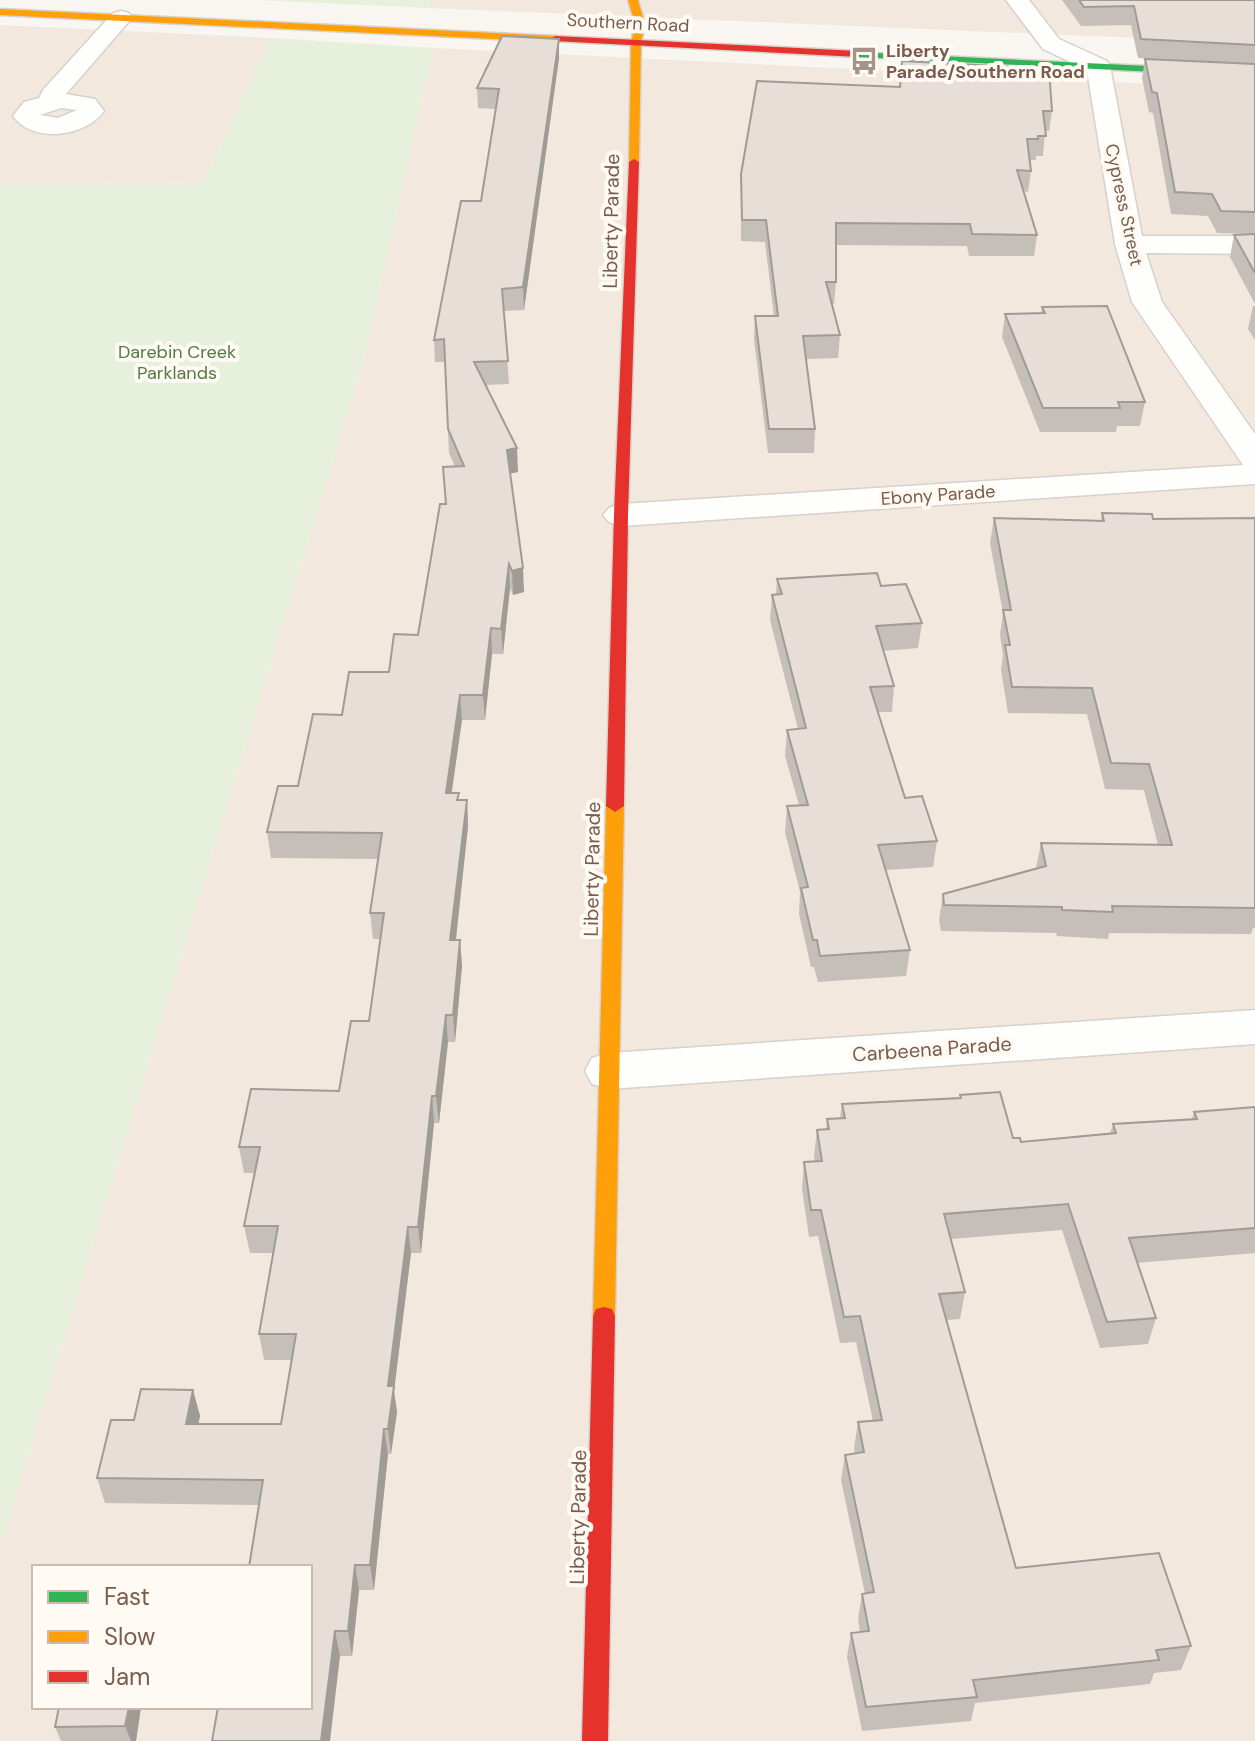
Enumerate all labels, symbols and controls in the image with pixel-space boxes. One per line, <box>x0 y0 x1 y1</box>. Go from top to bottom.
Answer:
street label: Southern Road <box>566 8 690 38</box>
place label: Liberty Parade/Southern Road <box>886 39 1085 84</box>
bus stop icon: Liberty Parade/Southern Road <box>849 46 879 76</box>
street label: Cypress Street <box>1099 142 1149 268</box>
street label: Liberty Parade <box>597 153 625 289</box>
park label: Darebin Creek Parklands <box>118 340 236 385</box>
street label: Ebony Parade <box>880 479 996 511</box>
street label: Liberty Parade <box>578 801 606 937</box>
street label: Carbeena Parade <box>851 1030 1013 1068</box>
street label: Liberty Parade <box>564 1449 592 1585</box>
legend <box>32 1565 312 1709</box>
text: Fast <box>104 1581 150 1612</box>
text: Slow <box>104 1621 155 1652</box>
text: Jam <box>104 1661 150 1692</box>

